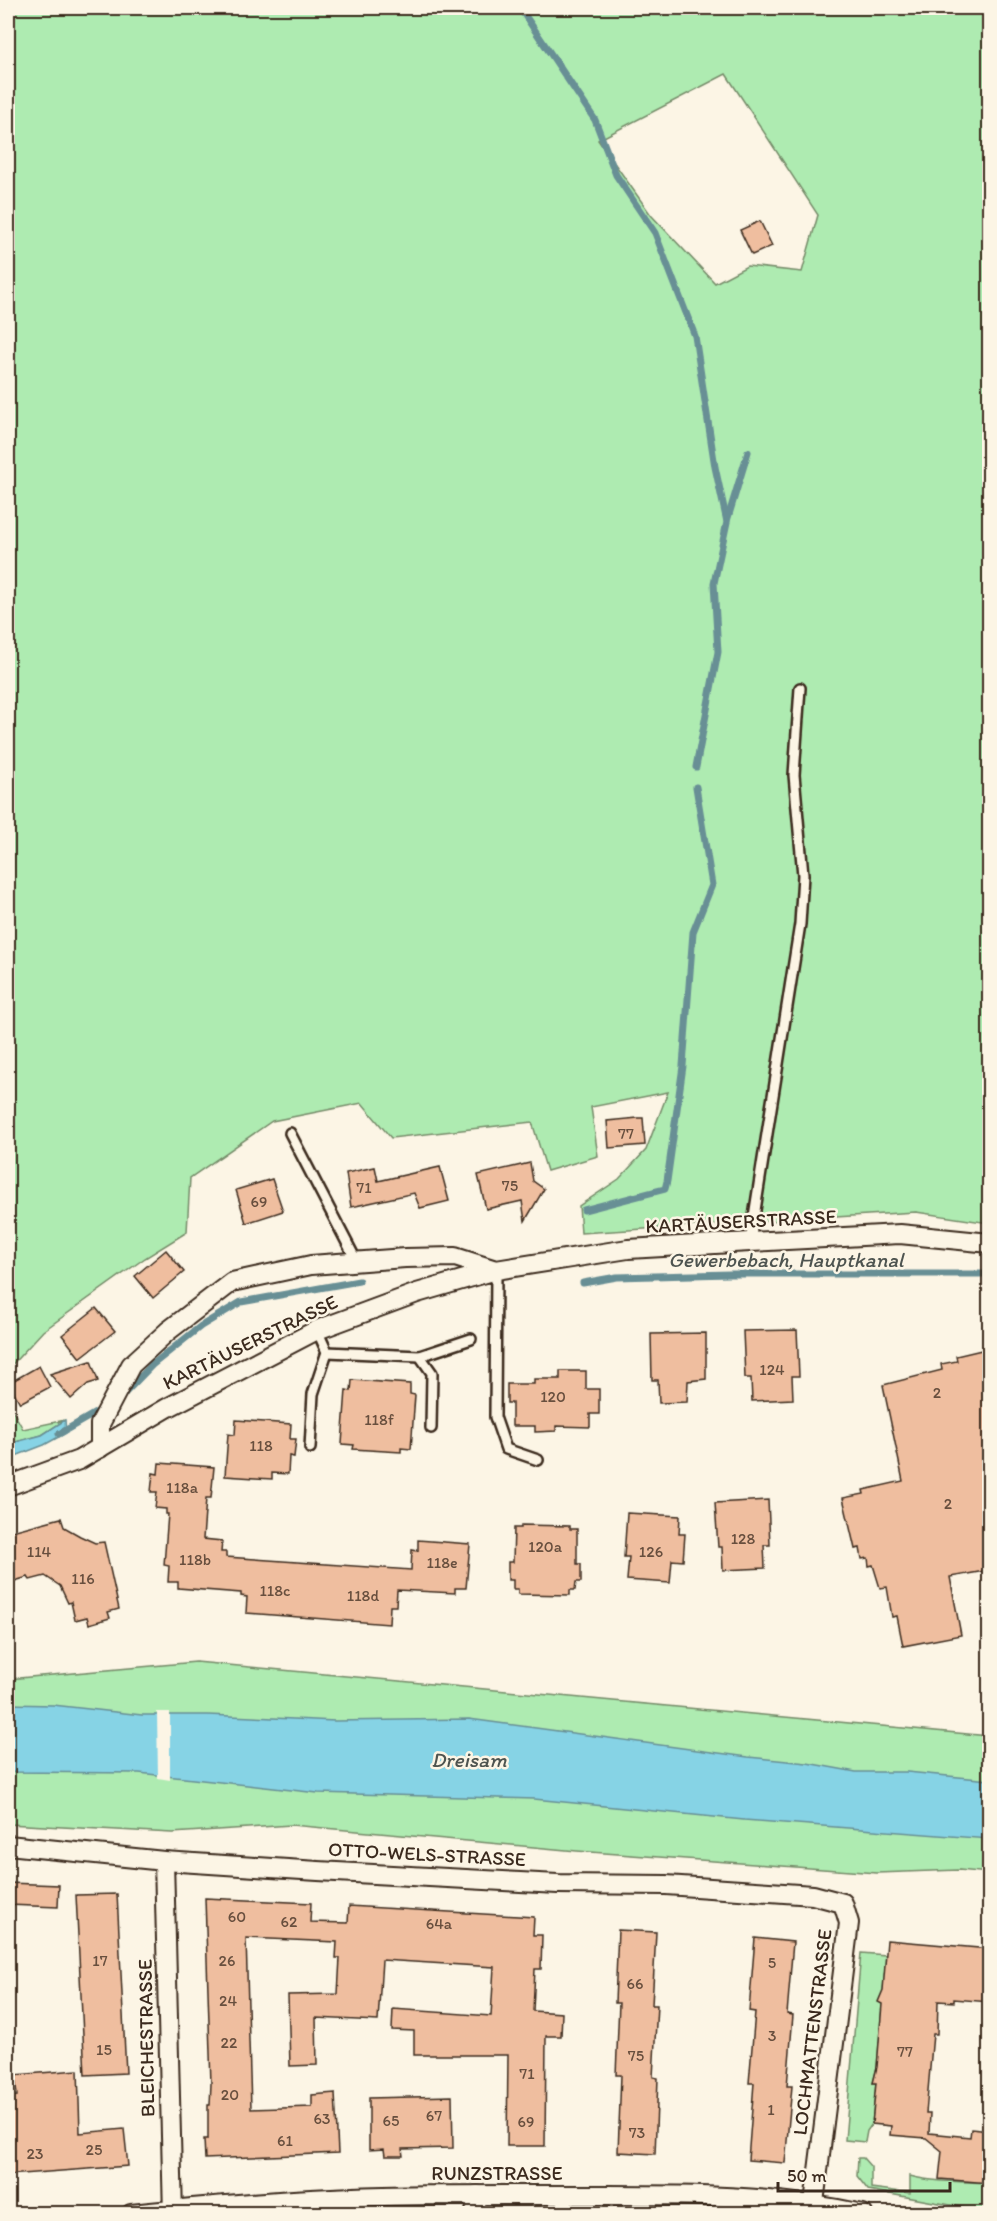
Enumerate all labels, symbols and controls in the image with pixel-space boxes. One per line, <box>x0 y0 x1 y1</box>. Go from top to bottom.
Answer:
house number: 77 <box>618 1124 634 1143</box>
house number: 75 <box>502 1176 518 1195</box>
house number: 71 <box>356 1178 372 1197</box>
house number: 69 <box>251 1192 267 1211</box>
street label: KARTÄUSERSTRASSE <box>645 1204 837 1238</box>
water label: Gewerbebach, Hauptkanal <box>668 1247 906 1272</box>
street label: KARTÄUSERSTRASSE <box>159 1289 341 1395</box>
house number: 124 <box>759 1360 785 1379</box>
house number: 2 <box>933 1383 942 1402</box>
house number: 120 <box>540 1387 566 1406</box>
house number: 118f <box>364 1410 395 1429</box>
house number: 118 <box>249 1436 273 1455</box>
house number: 118a <box>166 1478 199 1497</box>
house number: 2 <box>944 1494 953 1513</box>
house number: 128 <box>731 1529 756 1548</box>
house number: 120a <box>528 1537 563 1556</box>
house number: 114 <box>27 1542 52 1561</box>
house number: 126 <box>639 1542 663 1561</box>
house number: 118b <box>179 1550 211 1569</box>
house number: 118e <box>426 1553 458 1572</box>
house number: 116 <box>71 1569 95 1588</box>
house number: 118c <box>259 1581 291 1600</box>
house number: 118d <box>347 1586 379 1605</box>
water label: Dreisam <box>431 1747 507 1772</box>
street label: OTTO-WELS-STRASSE <box>327 1837 527 1871</box>
house number: 60 <box>228 1907 246 1926</box>
house number: 62 <box>281 1912 298 1931</box>
house number: 64a <box>426 1914 453 1933</box>
street label: LOCHMATTENSTRASSE <box>787 1928 837 2136</box>
house number: 17 <box>92 1951 108 1970</box>
house number: 26 <box>219 1951 235 1970</box>
house number: 5 <box>768 1953 776 1972</box>
street label: BLEICHESTRASSE <box>133 1959 159 2117</box>
house number: 66 <box>627 1974 643 1993</box>
house number: 24 <box>219 1991 237 2010</box>
house number: 3 <box>768 2026 777 2045</box>
house number: 22 <box>221 2033 238 2052</box>
house number: 15 <box>96 2040 112 2059</box>
house number: 77 <box>897 2042 913 2061</box>
house number: 75 <box>628 2046 644 2065</box>
house number: 71 <box>519 2064 535 2083</box>
house number: 20 <box>221 2085 239 2104</box>
house number: 1 <box>767 2100 775 2119</box>
house number: 67 <box>426 2106 442 2125</box>
house number: 63 <box>313 2109 331 2128</box>
house number: 65 <box>383 2111 399 2130</box>
house number: 69 <box>518 2112 534 2131</box>
house number: 73 <box>629 2123 646 2142</box>
house number: 61 <box>277 2131 294 2150</box>
house number: 25 <box>86 2140 102 2159</box>
house number: 23 <box>26 2144 44 2163</box>
scale bar <box>778 2155 950 2193</box>
street label: RUNZSTRASSE <box>431 2161 563 2185</box>
text: 50 m <box>787 2165 827 2187</box>

